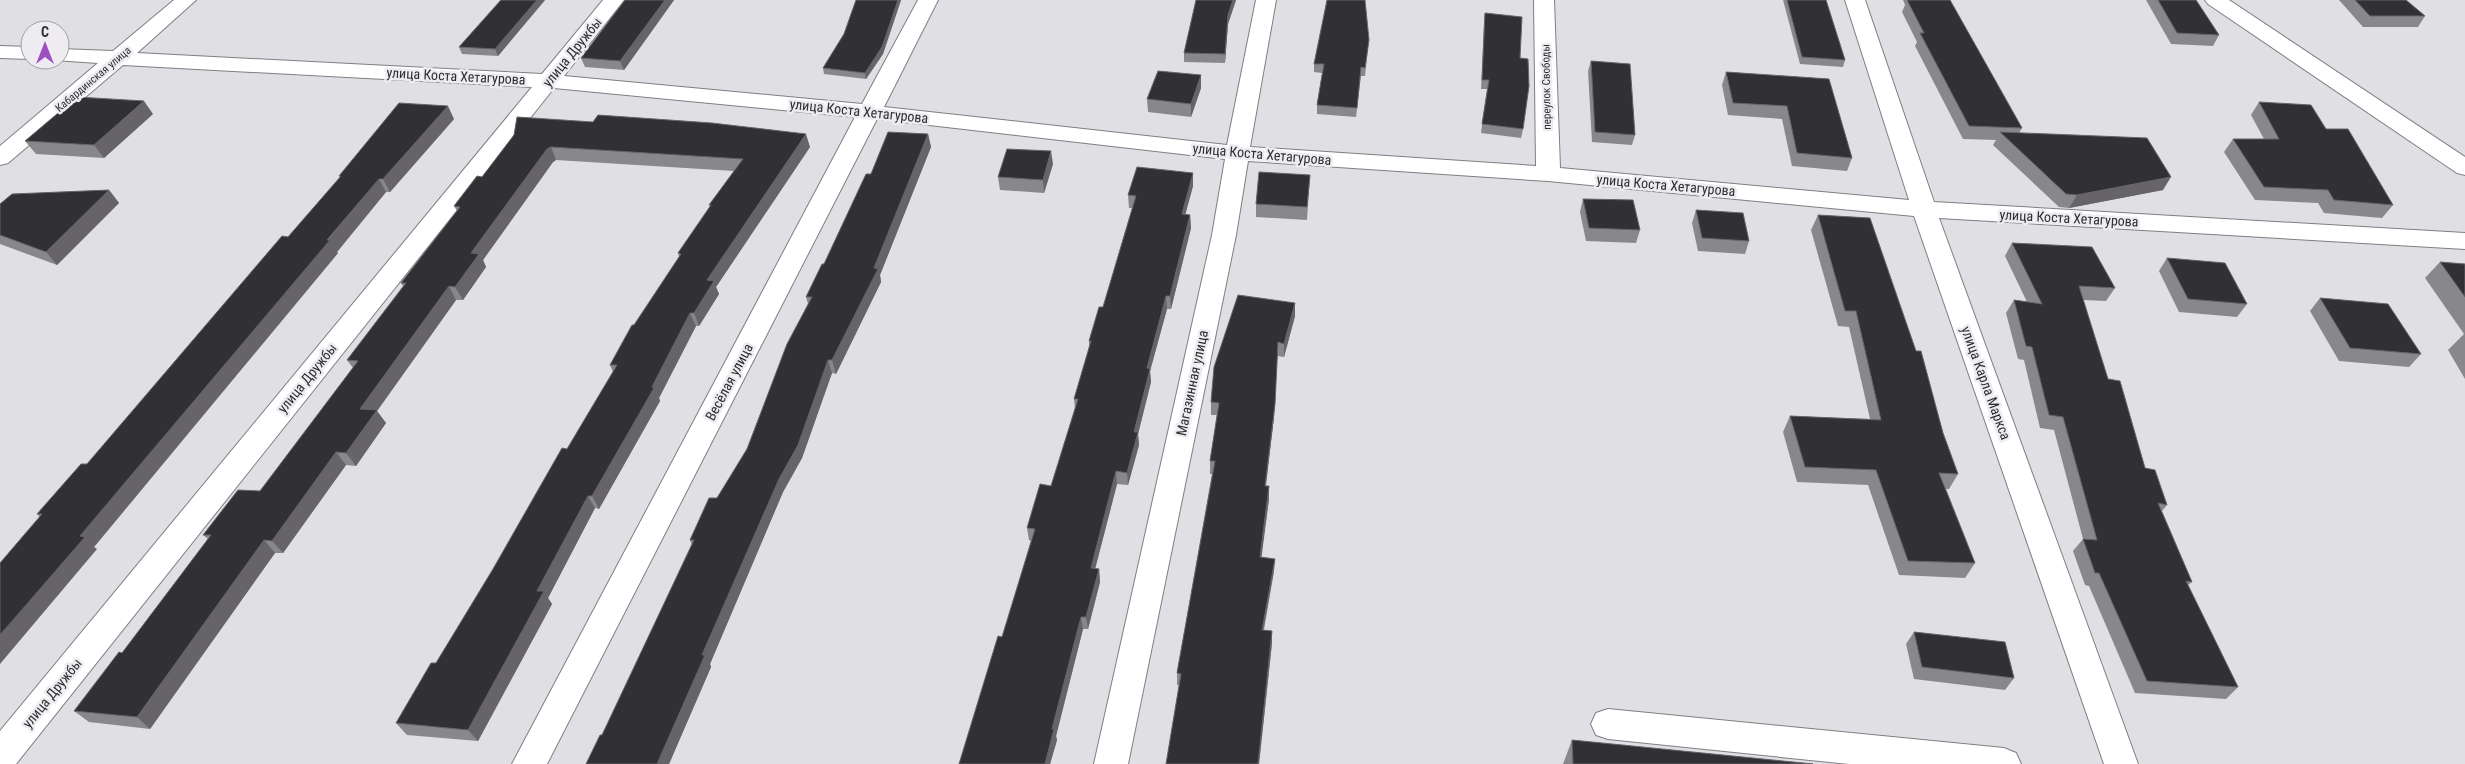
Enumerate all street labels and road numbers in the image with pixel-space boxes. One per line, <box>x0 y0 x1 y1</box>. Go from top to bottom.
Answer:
street label: улица Дружбы <box>539 14 605 90</box>
street label: Кабардинская улица <box>53 44 134 115</box>
street label: переулок Свободы <box>1539 44 1554 130</box>
street label: улица Коста Хетагурова <box>386 64 526 88</box>
street label: улица Коста Хетагурова <box>789 96 929 126</box>
street label: улица Коста Хетагурова <box>1192 140 1332 168</box>
street label: улица Коста Хетагурова <box>1596 171 1736 199</box>
street label: улица Коста Хетагурова <box>1999 206 2139 230</box>
street label: улица Карла Маркса <box>1958 324 2014 442</box>
street label: Магазинная улица <box>1173 329 1211 437</box>
street label: улица Дружбы <box>274 340 340 416</box>
street label: Весёлая улица <box>702 341 756 423</box>
street label: улица Дружбы <box>19 655 85 731</box>

